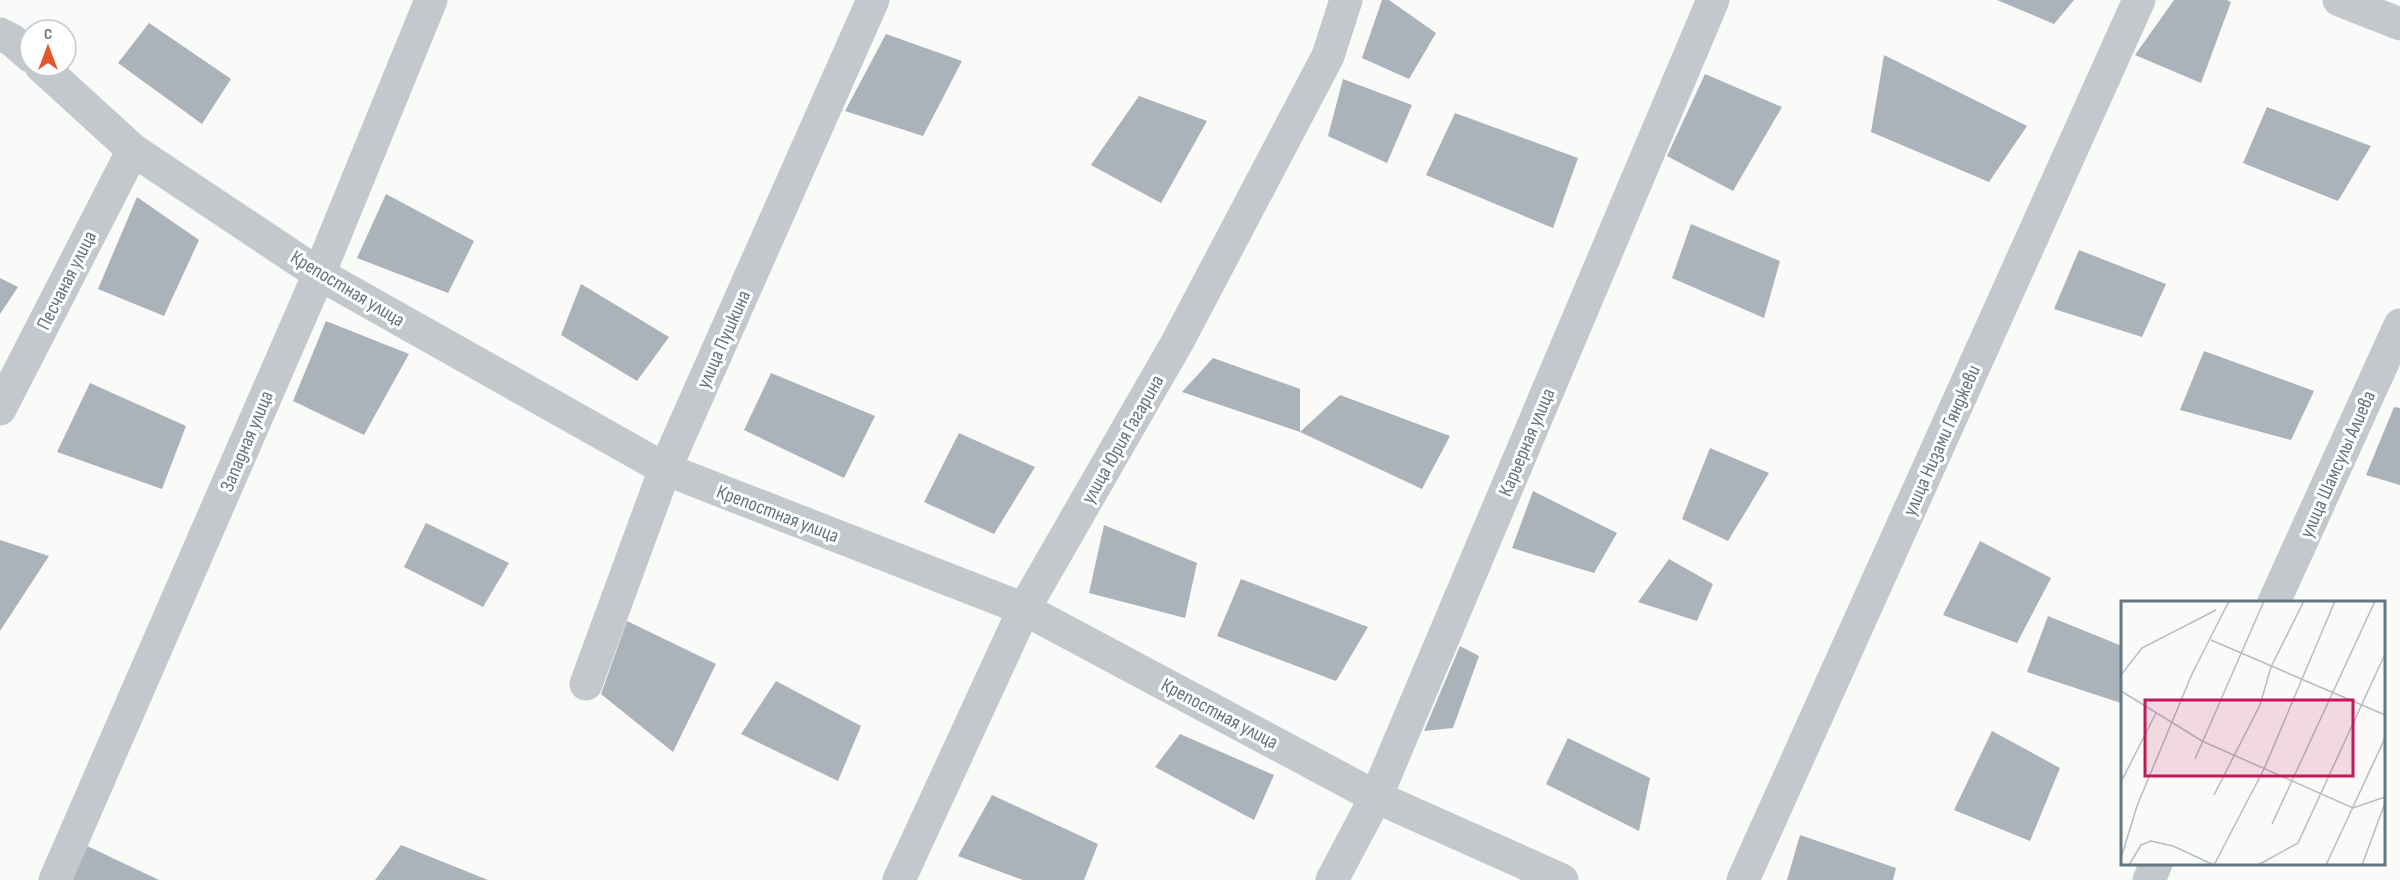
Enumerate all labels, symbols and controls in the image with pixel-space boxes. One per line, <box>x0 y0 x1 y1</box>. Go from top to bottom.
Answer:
north arrow <box>18 18 78 78</box>
text: С <box>44 25 52 44</box>
street label: Песчаная улица <box>32 227 102 334</box>
street label: Крепостная улица <box>286 245 409 332</box>
street label: улица Пушкина <box>692 287 756 392</box>
street label: улица Низами Гянджеви <box>1898 361 1986 520</box>
street label: улица Юрия Гагарина <box>1076 371 1169 508</box>
street label: Карьерная улица <box>1493 385 1560 500</box>
street label: Западная улица <box>215 387 279 495</box>
street label: улица Шамсулы Алиева <box>2295 387 2381 542</box>
street label: Крепостная улица <box>713 480 842 548</box>
inset map <box>2121 601 2385 865</box>
street label: Крепостная улица <box>1157 673 1282 755</box>

